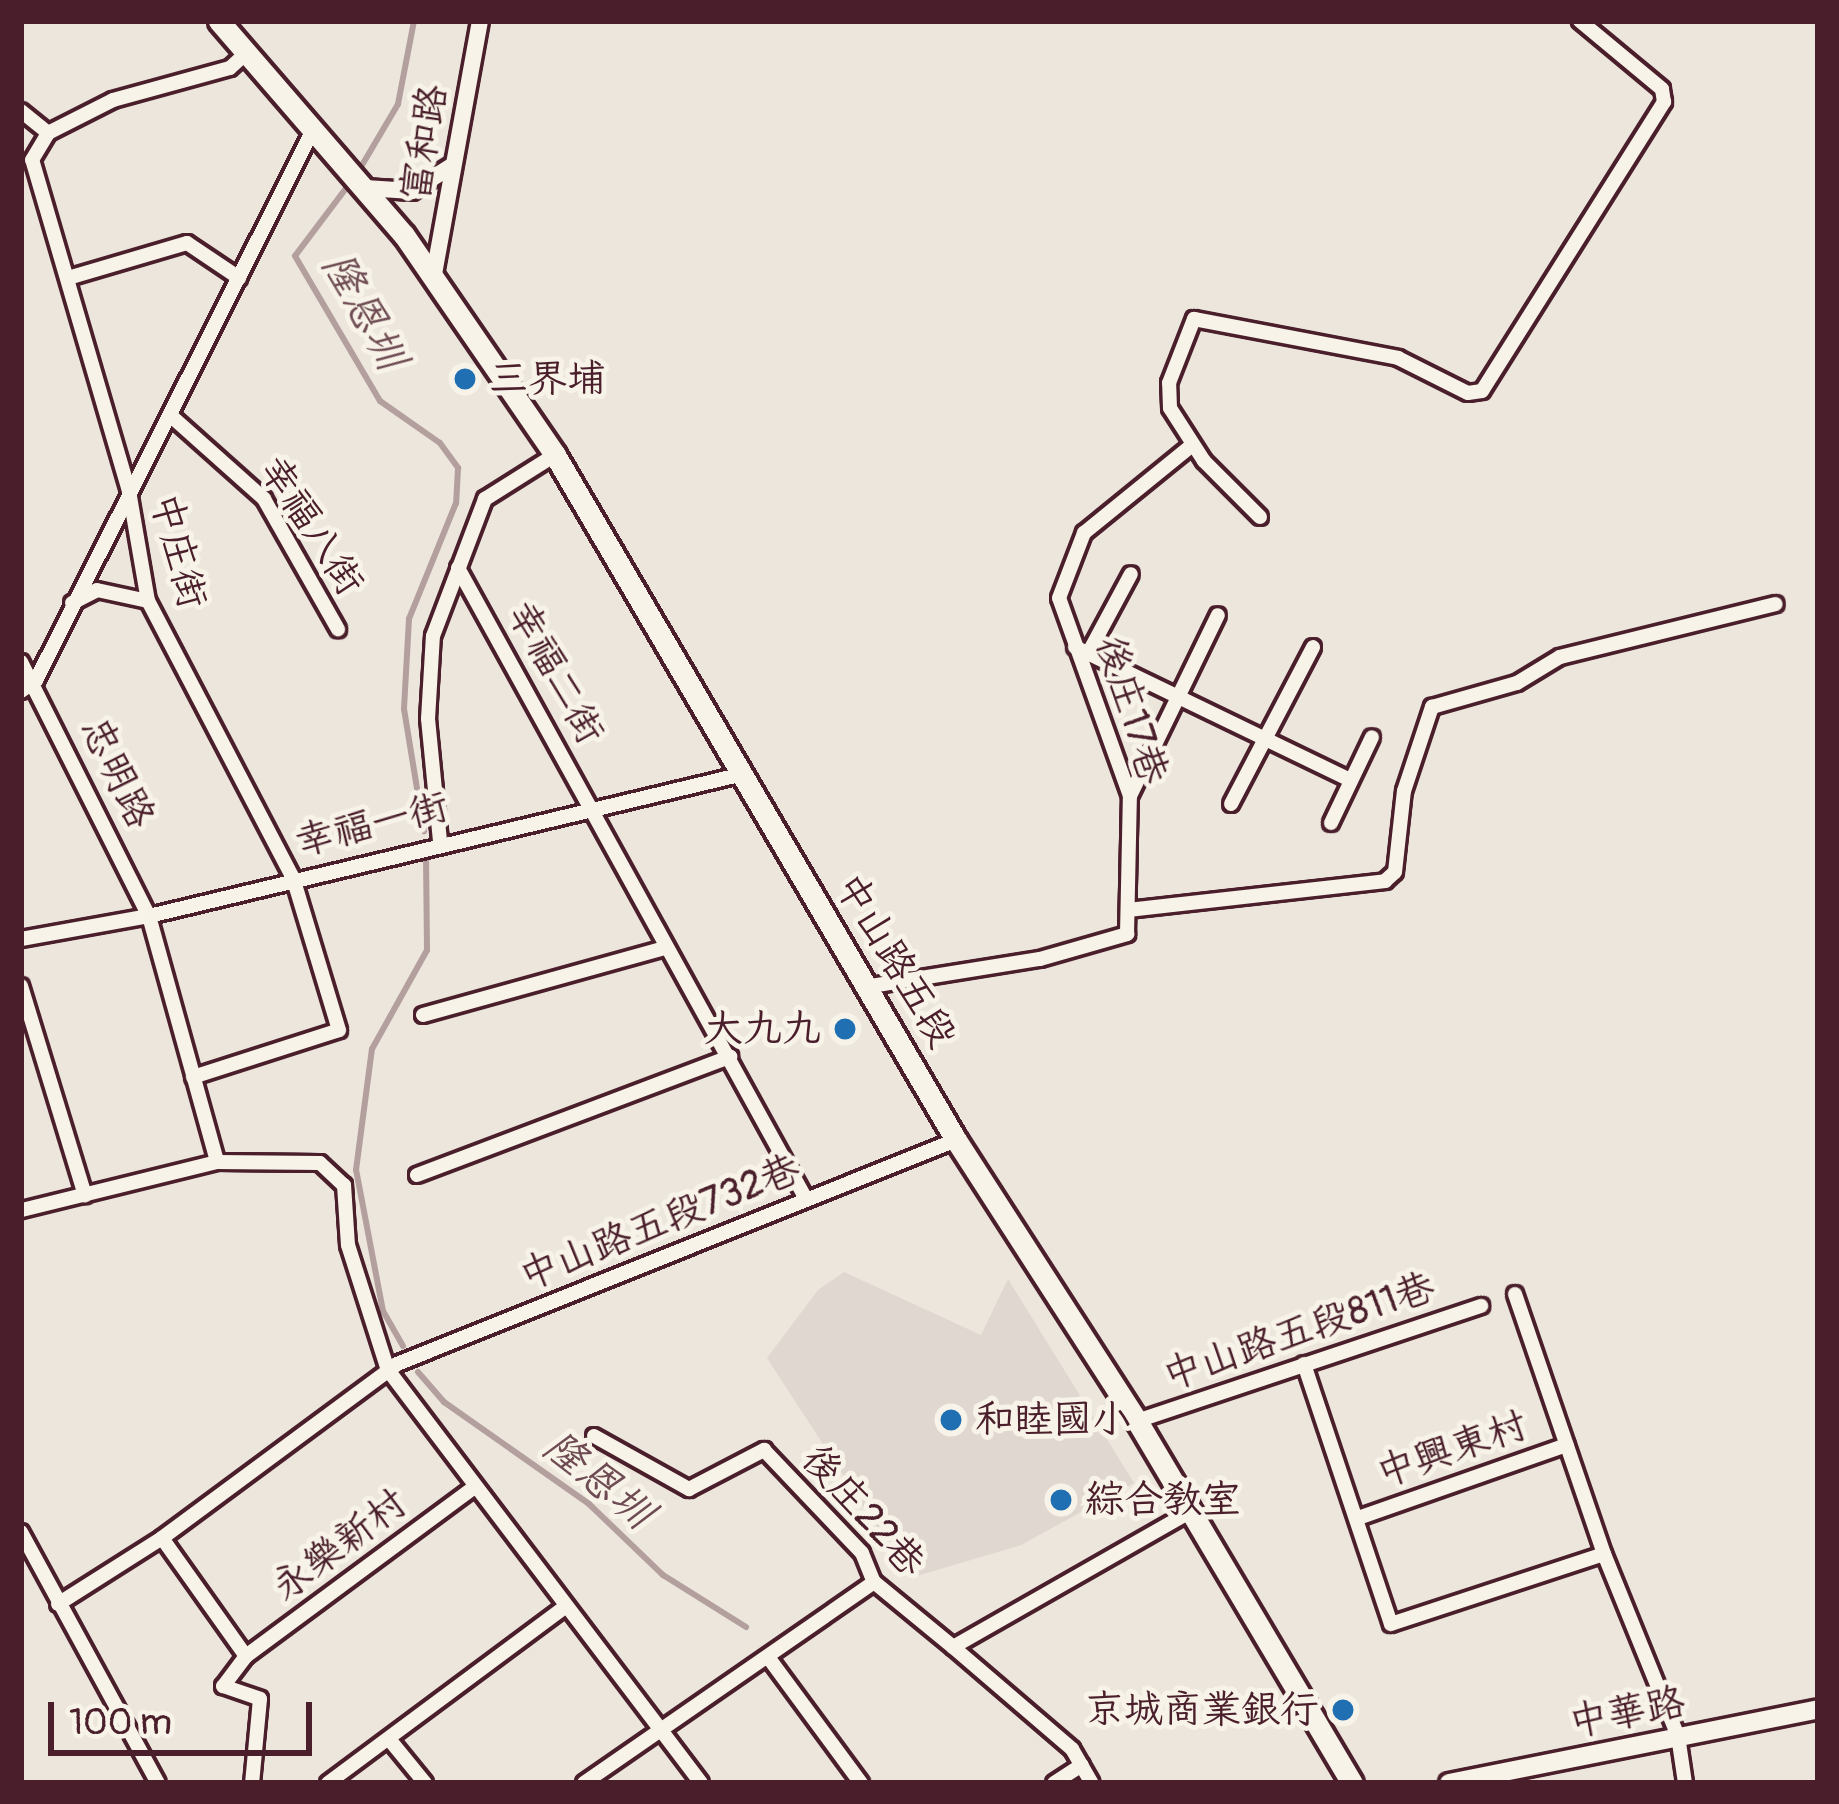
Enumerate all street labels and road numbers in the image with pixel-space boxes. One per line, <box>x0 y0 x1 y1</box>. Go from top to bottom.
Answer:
street label: 富和路 <box>393 82 457 204</box>
street label: 幸福八街 <box>249 448 373 604</box>
street label: 中庄街 <box>140 488 216 614</box>
street label: 幸福二街 <box>497 593 613 753</box>
street label: 後庄17巷 <box>1085 630 1177 790</box>
street label: 忠明路 <box>70 710 164 836</box>
street label: 幸福一街 <box>291 783 453 867</box>
street label: 中山路五段 <box>825 865 965 1057</box>
street label: 中山路五段732巷 <box>513 1145 807 1301</box>
street label: 中山路五段811巷 <box>1157 1264 1441 1400</box>
street label: 中興東村 <box>1371 1402 1533 1498</box>
street label: 後庄22巷 <box>792 1436 934 1586</box>
street label: 永樂新村 <box>264 1480 416 1612</box>
street label: 中華路 <box>1565 1679 1689 1747</box>

